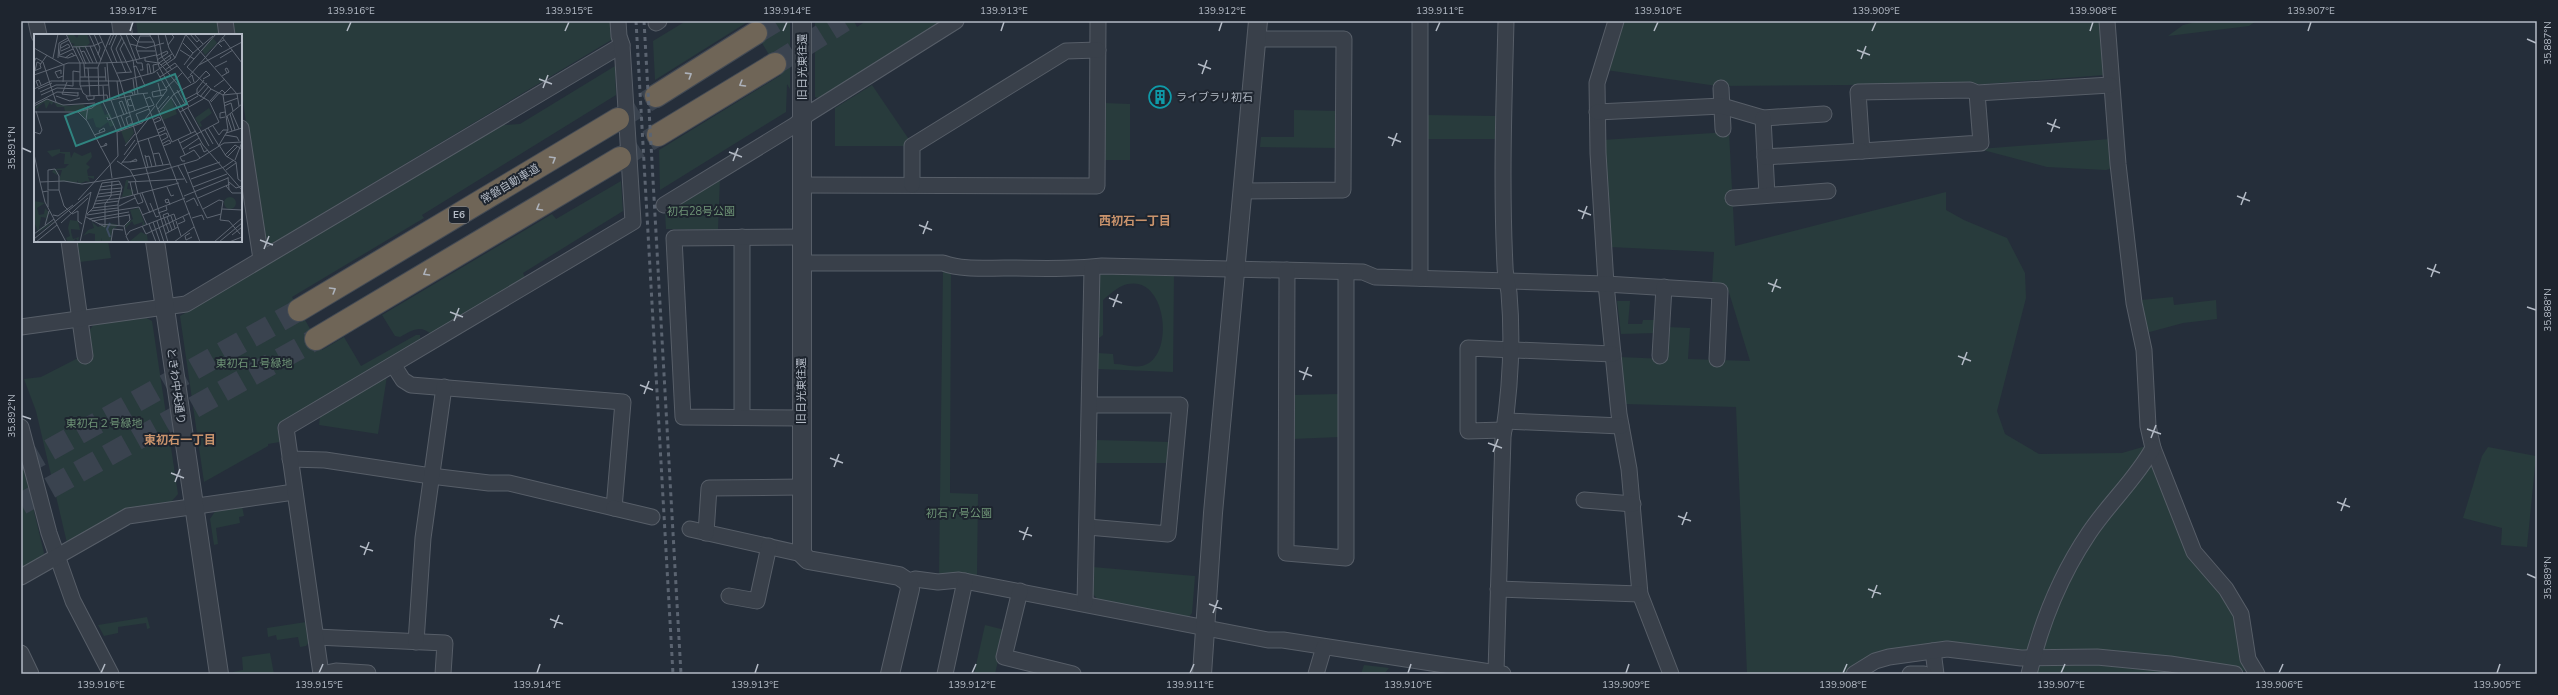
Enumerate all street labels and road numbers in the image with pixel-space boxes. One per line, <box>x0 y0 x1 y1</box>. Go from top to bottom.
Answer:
street label: 旧日光東往還 <box>795 34 810 100</box>
street label: 常磐自動車道 <box>478 161 542 207</box>
road number: E6 <box>449 207 469 223</box>
street label: ときわ中央通り <box>163 347 189 425</box>
street label: 旧日光東往還 <box>794 358 809 424</box>

